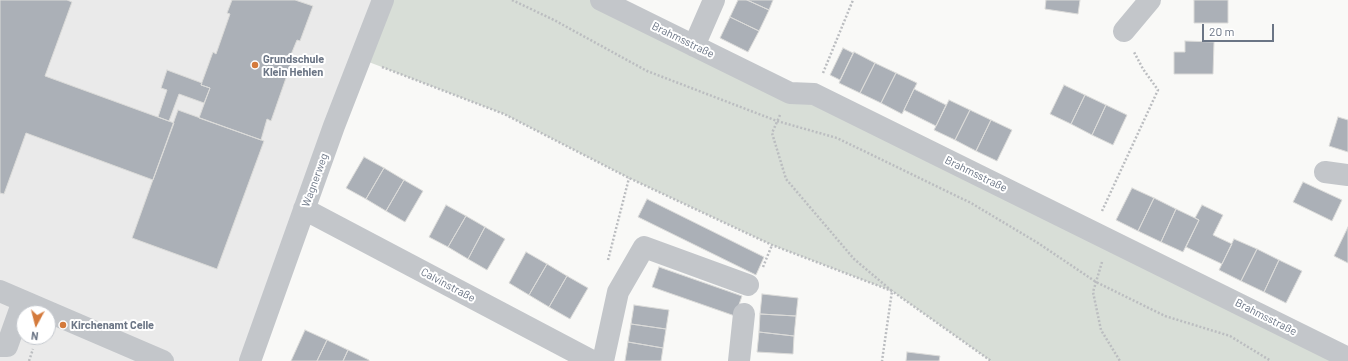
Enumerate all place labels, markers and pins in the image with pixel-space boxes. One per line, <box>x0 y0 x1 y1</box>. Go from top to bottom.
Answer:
place label: Grundschule Klein Hehlen <box>263 52 324 78</box>
marker: Grundschule Klein Hehlen <box>250 60 260 70</box>
place label: Kirchenamt Celle <box>71 318 154 332</box>
marker: Kirchenamt Celle <box>58 320 68 330</box>

